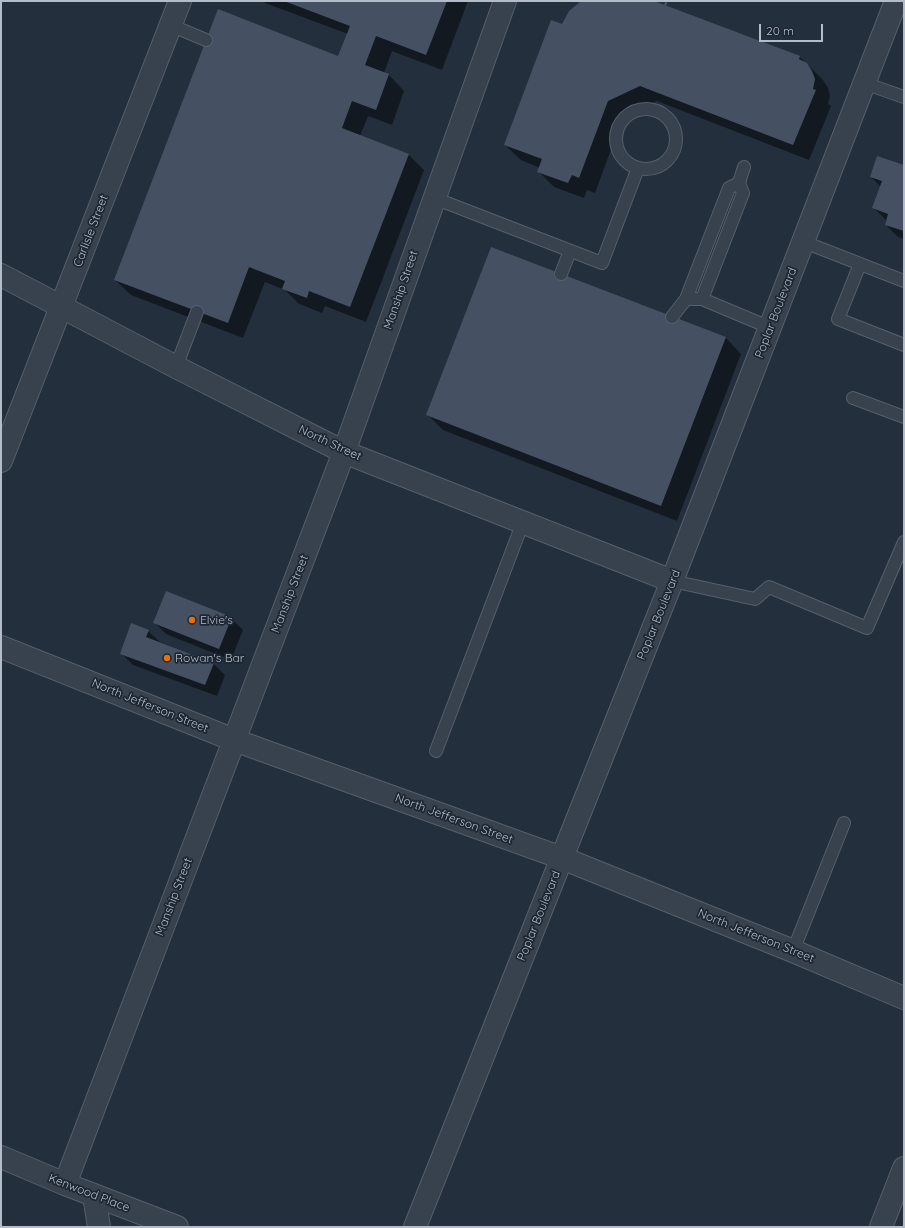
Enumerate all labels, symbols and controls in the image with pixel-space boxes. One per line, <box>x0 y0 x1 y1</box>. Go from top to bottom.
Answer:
scale bar <box>761 16 825 42</box>
text: 20 m <box>766 23 794 38</box>
street label: Carlisle Street <box>71 193 111 269</box>
street label: Manship Street <box>381 249 421 331</box>
street label: Poplar Boulevard <box>752 266 800 360</box>
street label: North Street <box>296 422 364 464</box>
street label: Manship Street <box>268 553 312 635</box>
street label: Poplar Boulevard <box>634 568 684 662</box>
place label: Elvie's <box>200 613 233 627</box>
marker: Elvie's <box>187 615 197 625</box>
place label: Rowan's Bar <box>175 651 244 665</box>
marker: Rowan's Bar <box>162 653 172 663</box>
street label: North Jefferson Street <box>90 676 210 736</box>
street label: North Jefferson Street <box>393 791 515 847</box>
street label: Manship Street <box>152 856 196 938</box>
street label: Poplar Boulevard <box>514 869 564 963</box>
street label: North Jefferson Street <box>696 906 816 966</box>
street label: Kenwood Place <box>46 1171 132 1215</box>

